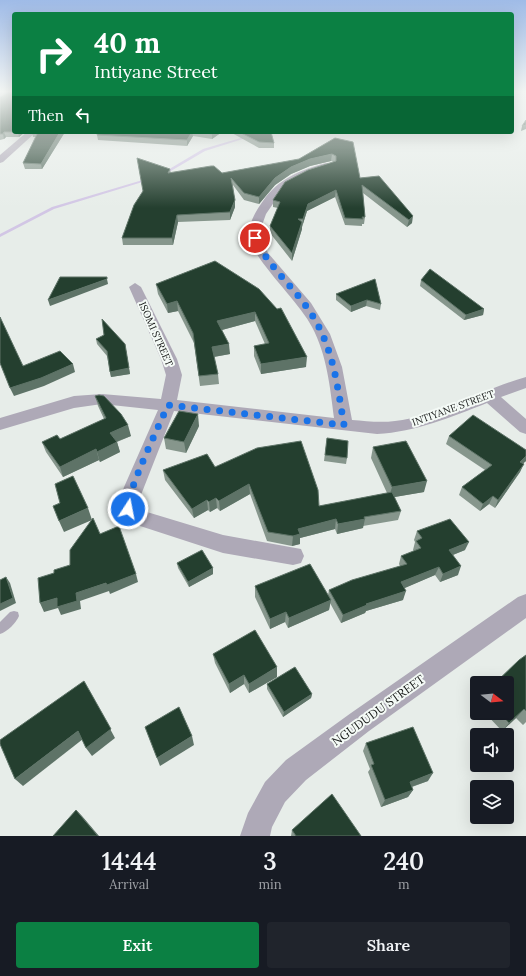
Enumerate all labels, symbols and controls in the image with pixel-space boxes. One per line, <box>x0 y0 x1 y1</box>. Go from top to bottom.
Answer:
text: 40 m <box>94 25 160 61</box>
icon: right <box>28 28 80 80</box>
text: Intiyane Street <box>94 60 218 83</box>
icon: left <box>72 104 94 126</box>
text: Then <box>28 106 64 125</box>
pin <box>238 221 272 255</box>
icon: arrive <box>244 227 266 249</box>
street label: ISOMI STREET <box>136 300 176 369</box>
street label: INTIYANE STREET <box>410 387 496 429</box>
position arrow <box>107 488 149 530</box>
street label: NGUDUDU STREET <box>329 671 427 749</box>
north arrow <box>470 676 514 720</box>
map controls <box>470 676 514 824</box>
button: sound <box>470 728 514 772</box>
button: layers <box>470 780 514 824</box>
text: 14:44 <box>102 846 157 877</box>
text: 3 <box>263 846 277 877</box>
text: 240 <box>383 846 424 877</box>
text: Arrival <box>109 876 149 893</box>
text: min <box>258 876 282 893</box>
text: m <box>398 876 410 893</box>
button: Exit <box>16 922 259 968</box>
button: Share <box>267 922 510 968</box>

